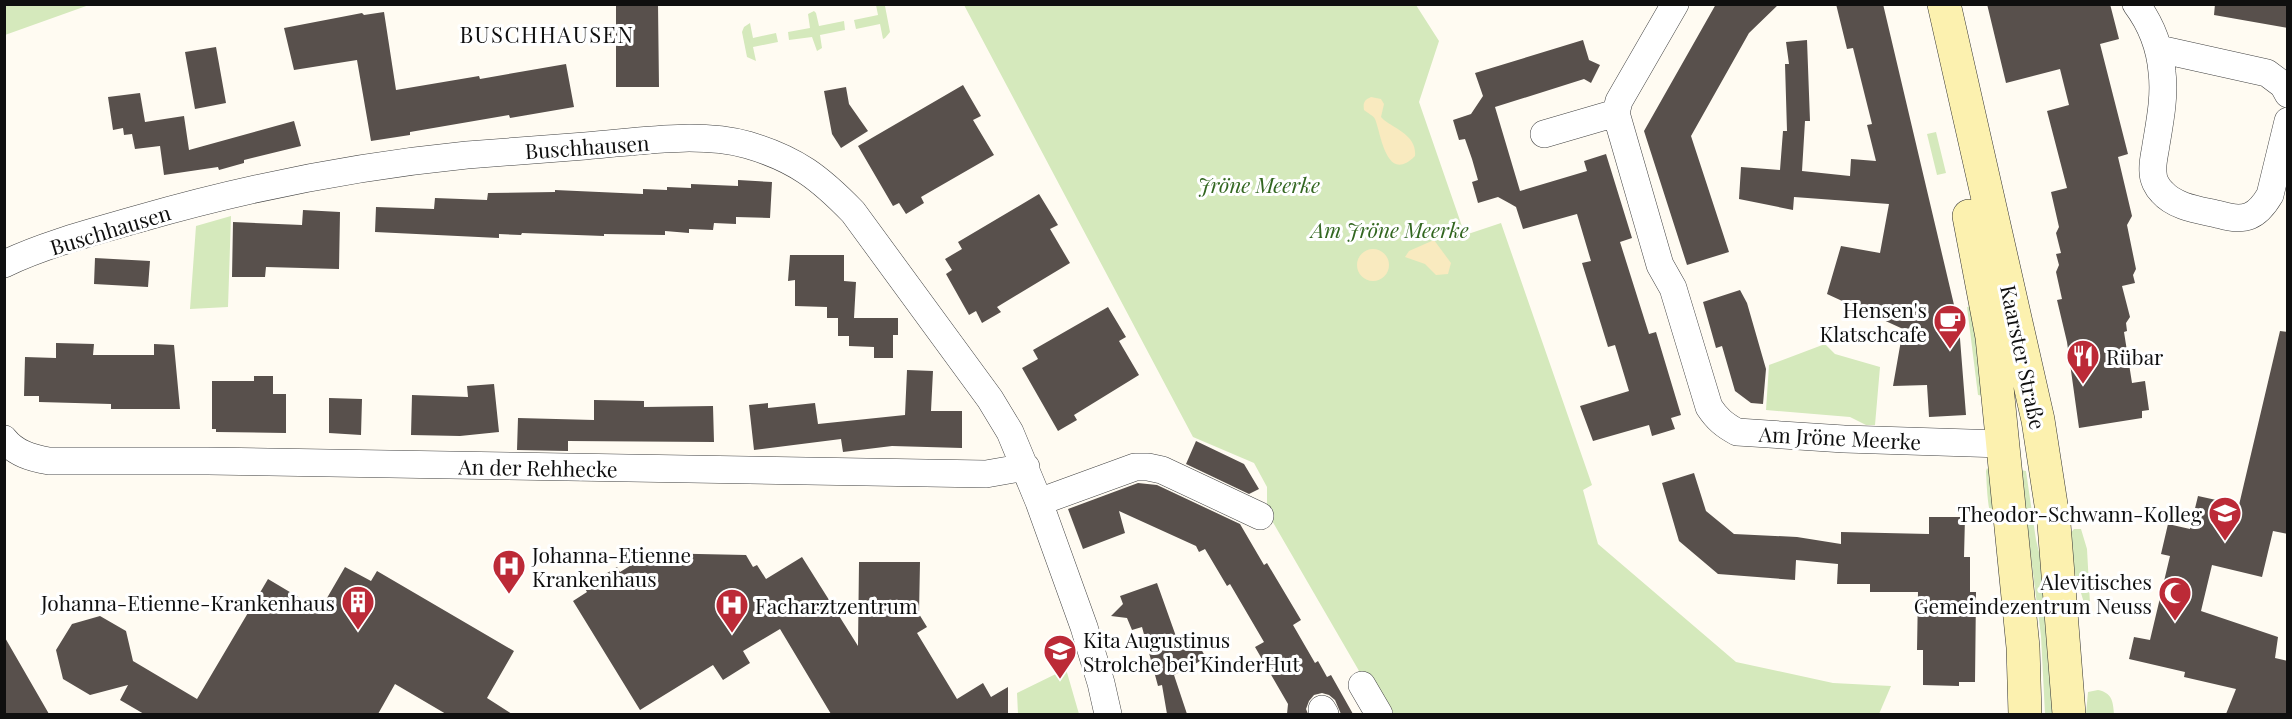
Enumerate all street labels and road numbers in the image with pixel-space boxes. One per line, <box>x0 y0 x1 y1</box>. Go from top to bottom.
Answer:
street label: Buschhausen <box>524 128 651 164</box>
street label: Buschhausen <box>46 197 174 261</box>
street label: Kaarster Straße <box>1995 282 2053 432</box>
street label: Am Jröne Meerke <box>1757 419 1922 455</box>
street label: An der Rehhecke <box>457 452 618 482</box>

